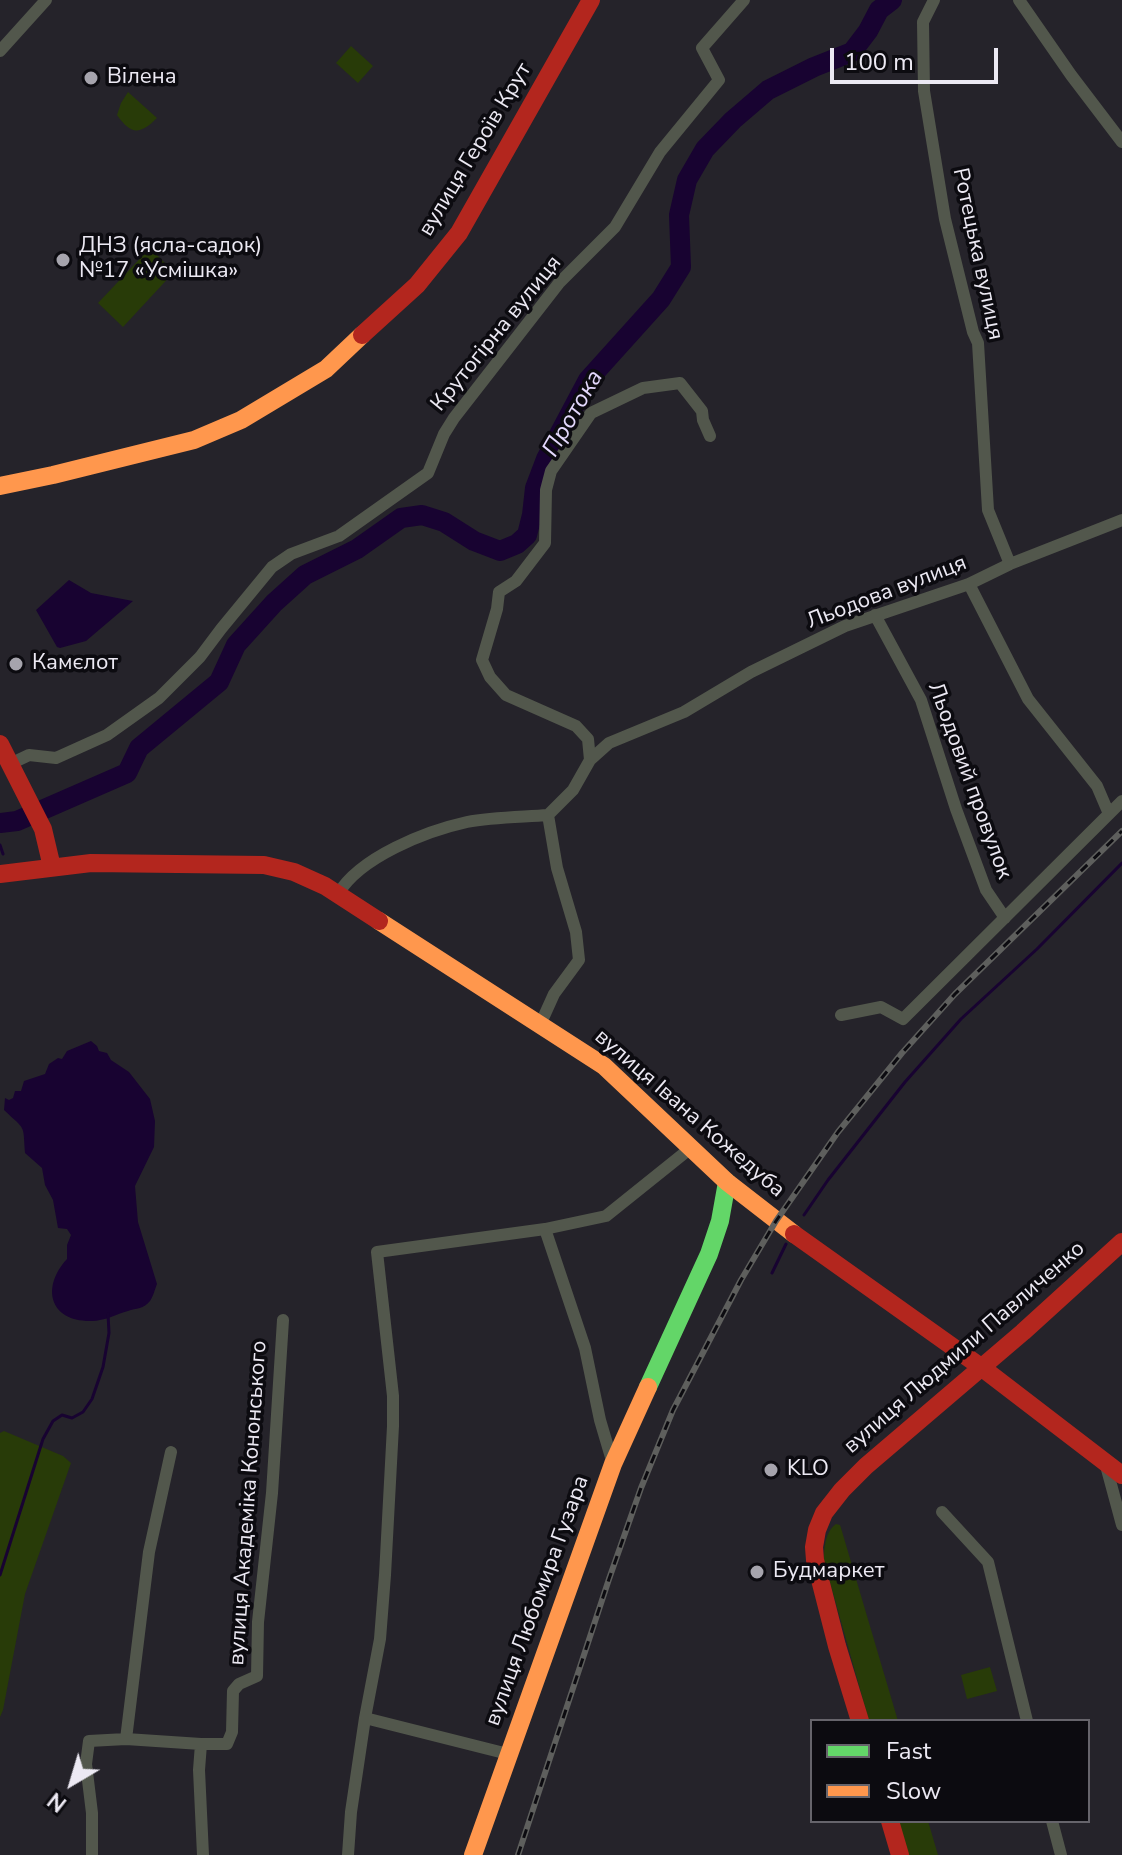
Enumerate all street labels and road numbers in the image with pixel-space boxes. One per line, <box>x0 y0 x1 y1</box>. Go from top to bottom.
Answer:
street label: вулиця Героїв Крут <box>414 59 538 241</box>
street label: Ротецька вулиця <box>946 166 1008 342</box>
street label: Крутогірна вулиця <box>426 251 568 417</box>
street label: Льодова вулиця <box>803 550 971 636</box>
street label: Льодовий провулок <box>921 679 1017 883</box>
street label: вулиця Івана Кожедуба <box>588 1024 790 1204</box>
street label: вулиця Людмили Павличенко <box>839 1236 1091 1460</box>
street label: вулиця Академіка Кононського <box>224 1340 274 1666</box>
street label: вулиця Любомира Гузара <box>480 1472 596 1730</box>

